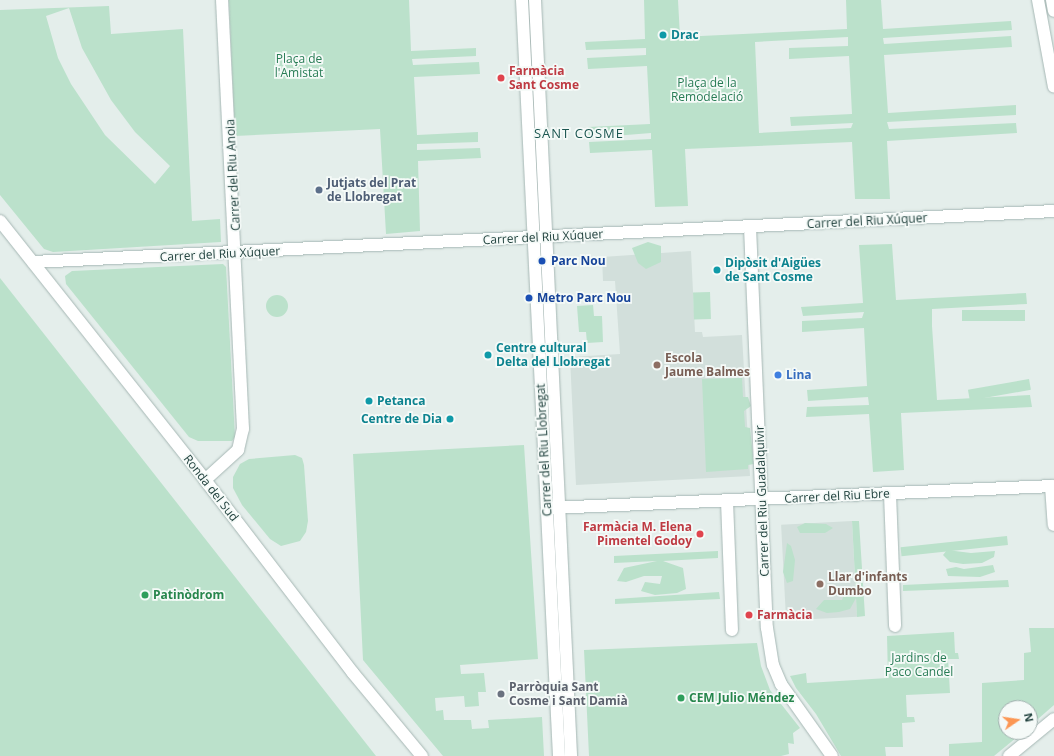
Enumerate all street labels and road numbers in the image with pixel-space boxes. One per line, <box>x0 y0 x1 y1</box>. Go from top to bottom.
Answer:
street label: Carrer del Riu Anoia <box>223 119 243 231</box>
street label: Carrer del Riu Xúquer <box>806 211 928 231</box>
street label: Carrer del Riu Xúquer <box>482 227 604 247</box>
street label: Carrer del Riu Xúquer <box>159 244 281 264</box>
street label: Carrer del Riu Llobregat <box>533 383 555 517</box>
street label: Carrer del Riu Guadalquivir <box>752 425 772 577</box>
street label: Ronda del Sud <box>181 452 241 524</box>
street label: Carrer del Riu Ebre <box>784 486 890 506</box>

